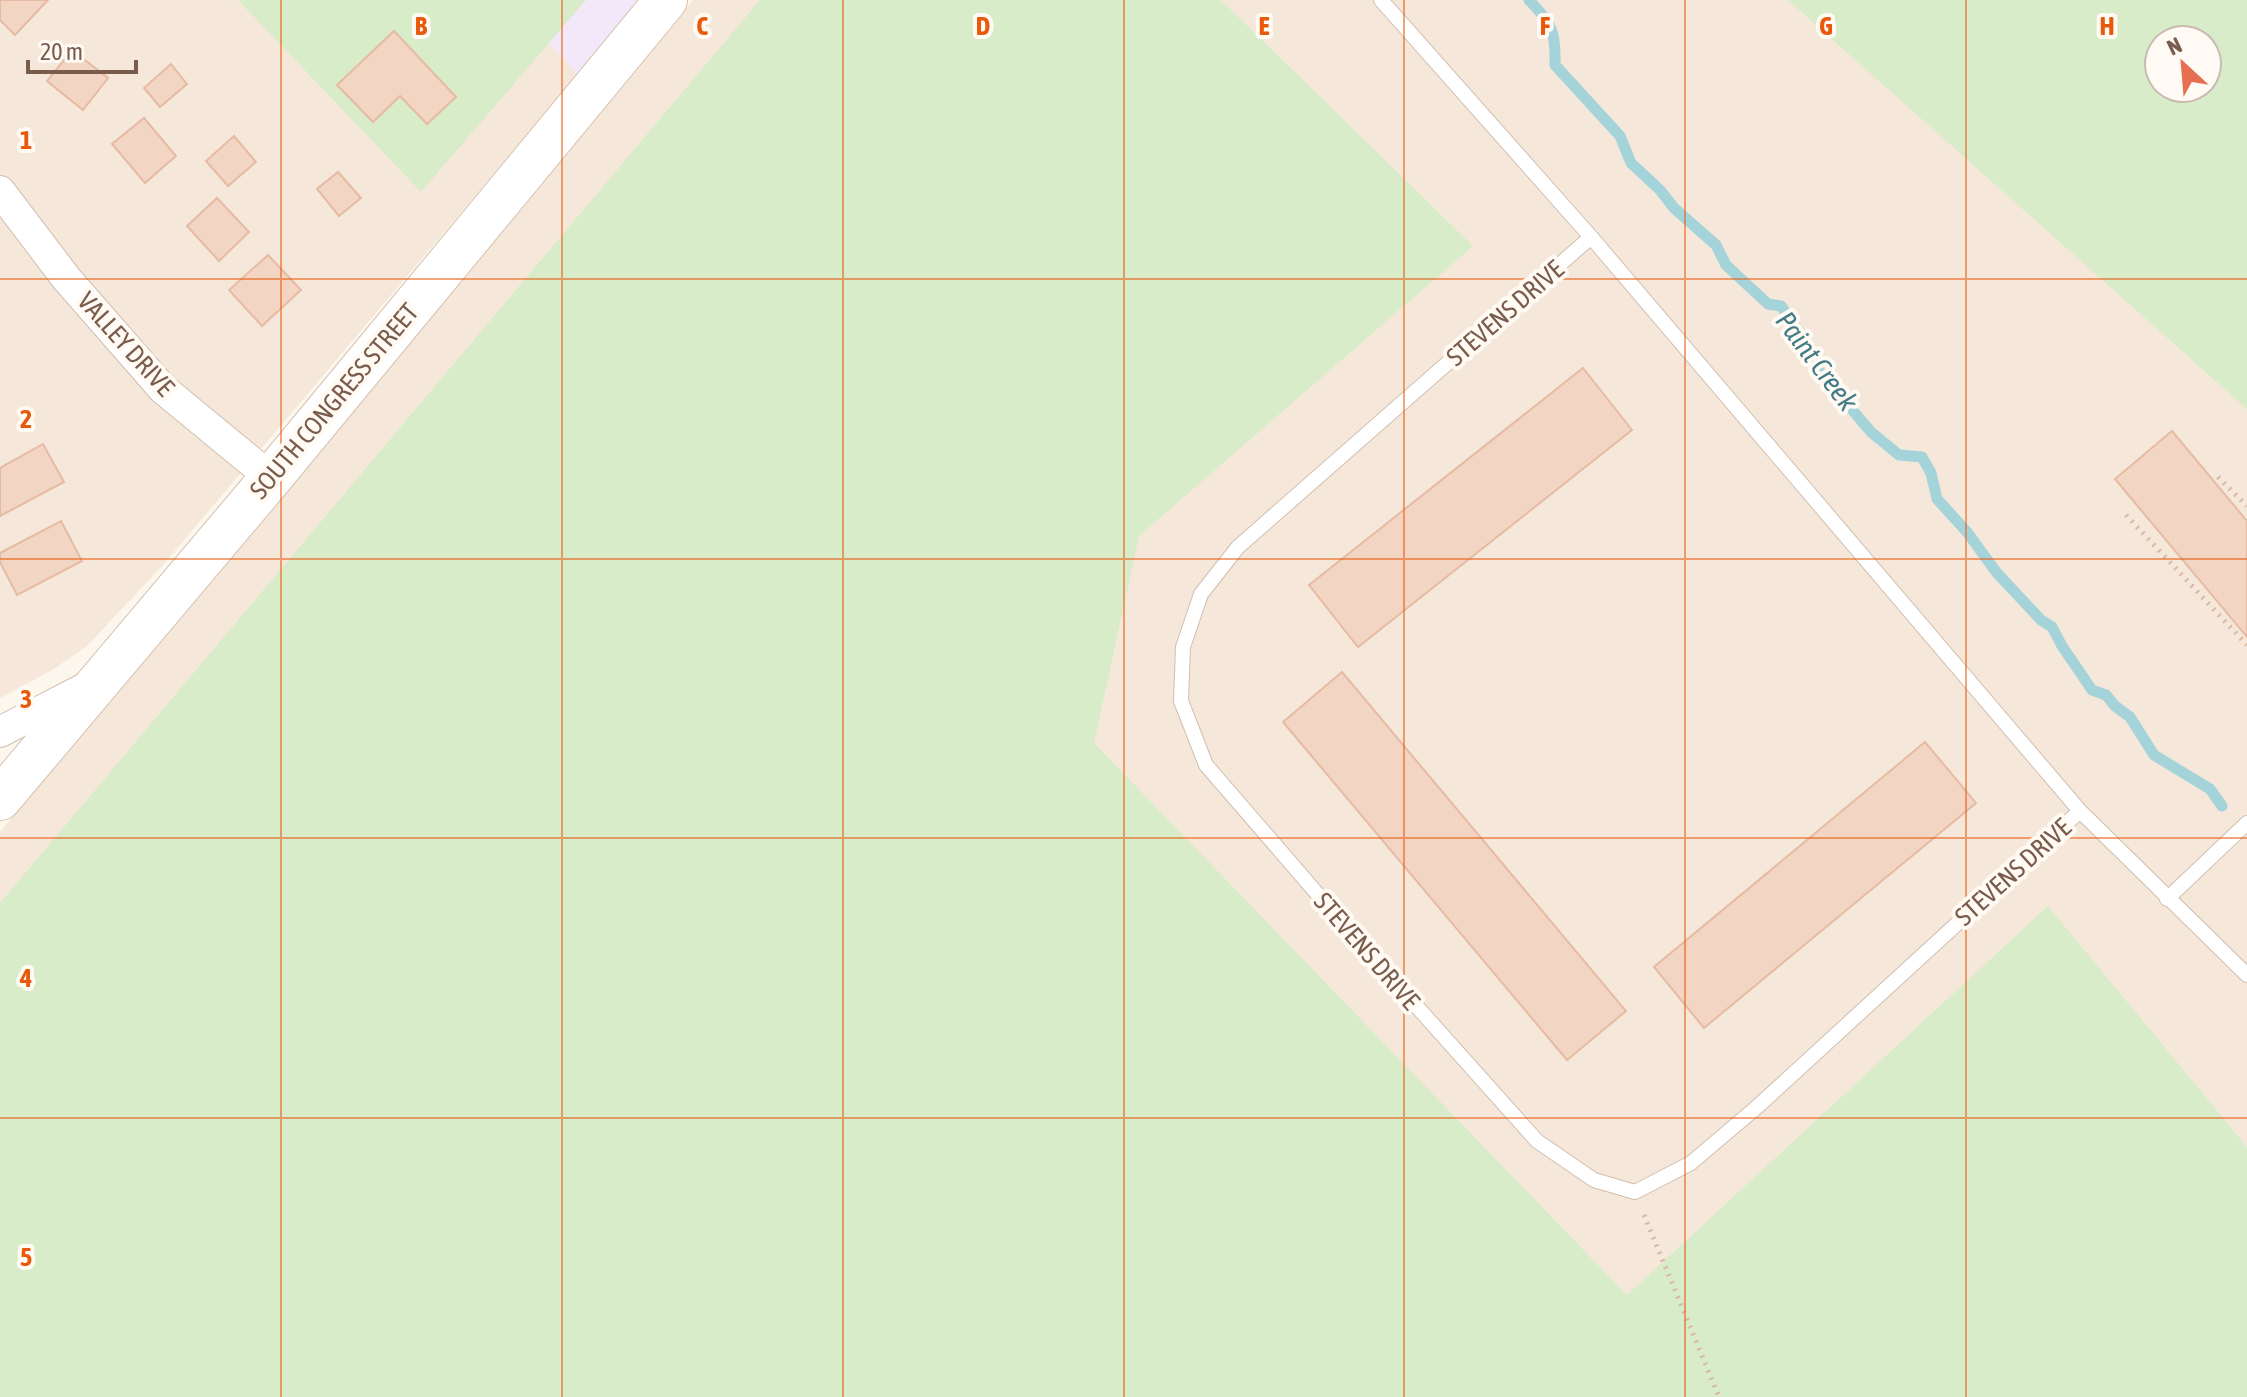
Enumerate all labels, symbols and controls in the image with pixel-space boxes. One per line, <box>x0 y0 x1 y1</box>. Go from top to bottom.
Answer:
text: B <box>415 11 428 41</box>
text: C <box>696 11 708 41</box>
text: D <box>976 11 990 41</box>
text: E <box>1258 11 1270 41</box>
text: F <box>1540 11 1551 41</box>
text: G <box>1819 11 1833 41</box>
text: H <box>2099 11 2115 41</box>
scale bar <box>28 24 136 74</box>
north arrow <box>2143 24 2223 104</box>
text: N <box>2163 31 2186 61</box>
text: 20 m <box>40 38 83 65</box>
text: 1 <box>20 125 32 155</box>
street label: STEVENS DRIVE <box>1440 254 1570 372</box>
street label: VALLEY DRIVE <box>72 286 180 402</box>
street label: SOUTH CONGRESS STREET <box>244 297 425 505</box>
water label: Paint Creek <box>1769 305 1865 417</box>
text: 2 <box>20 404 32 434</box>
text: 3 <box>20 684 32 714</box>
street label: STEVENS DRIVE <box>1949 812 2077 932</box>
street label: STEVENS DRIVE <box>1308 886 1426 1016</box>
text: 4 <box>19 963 32 993</box>
text: 5 <box>20 1242 32 1272</box>

